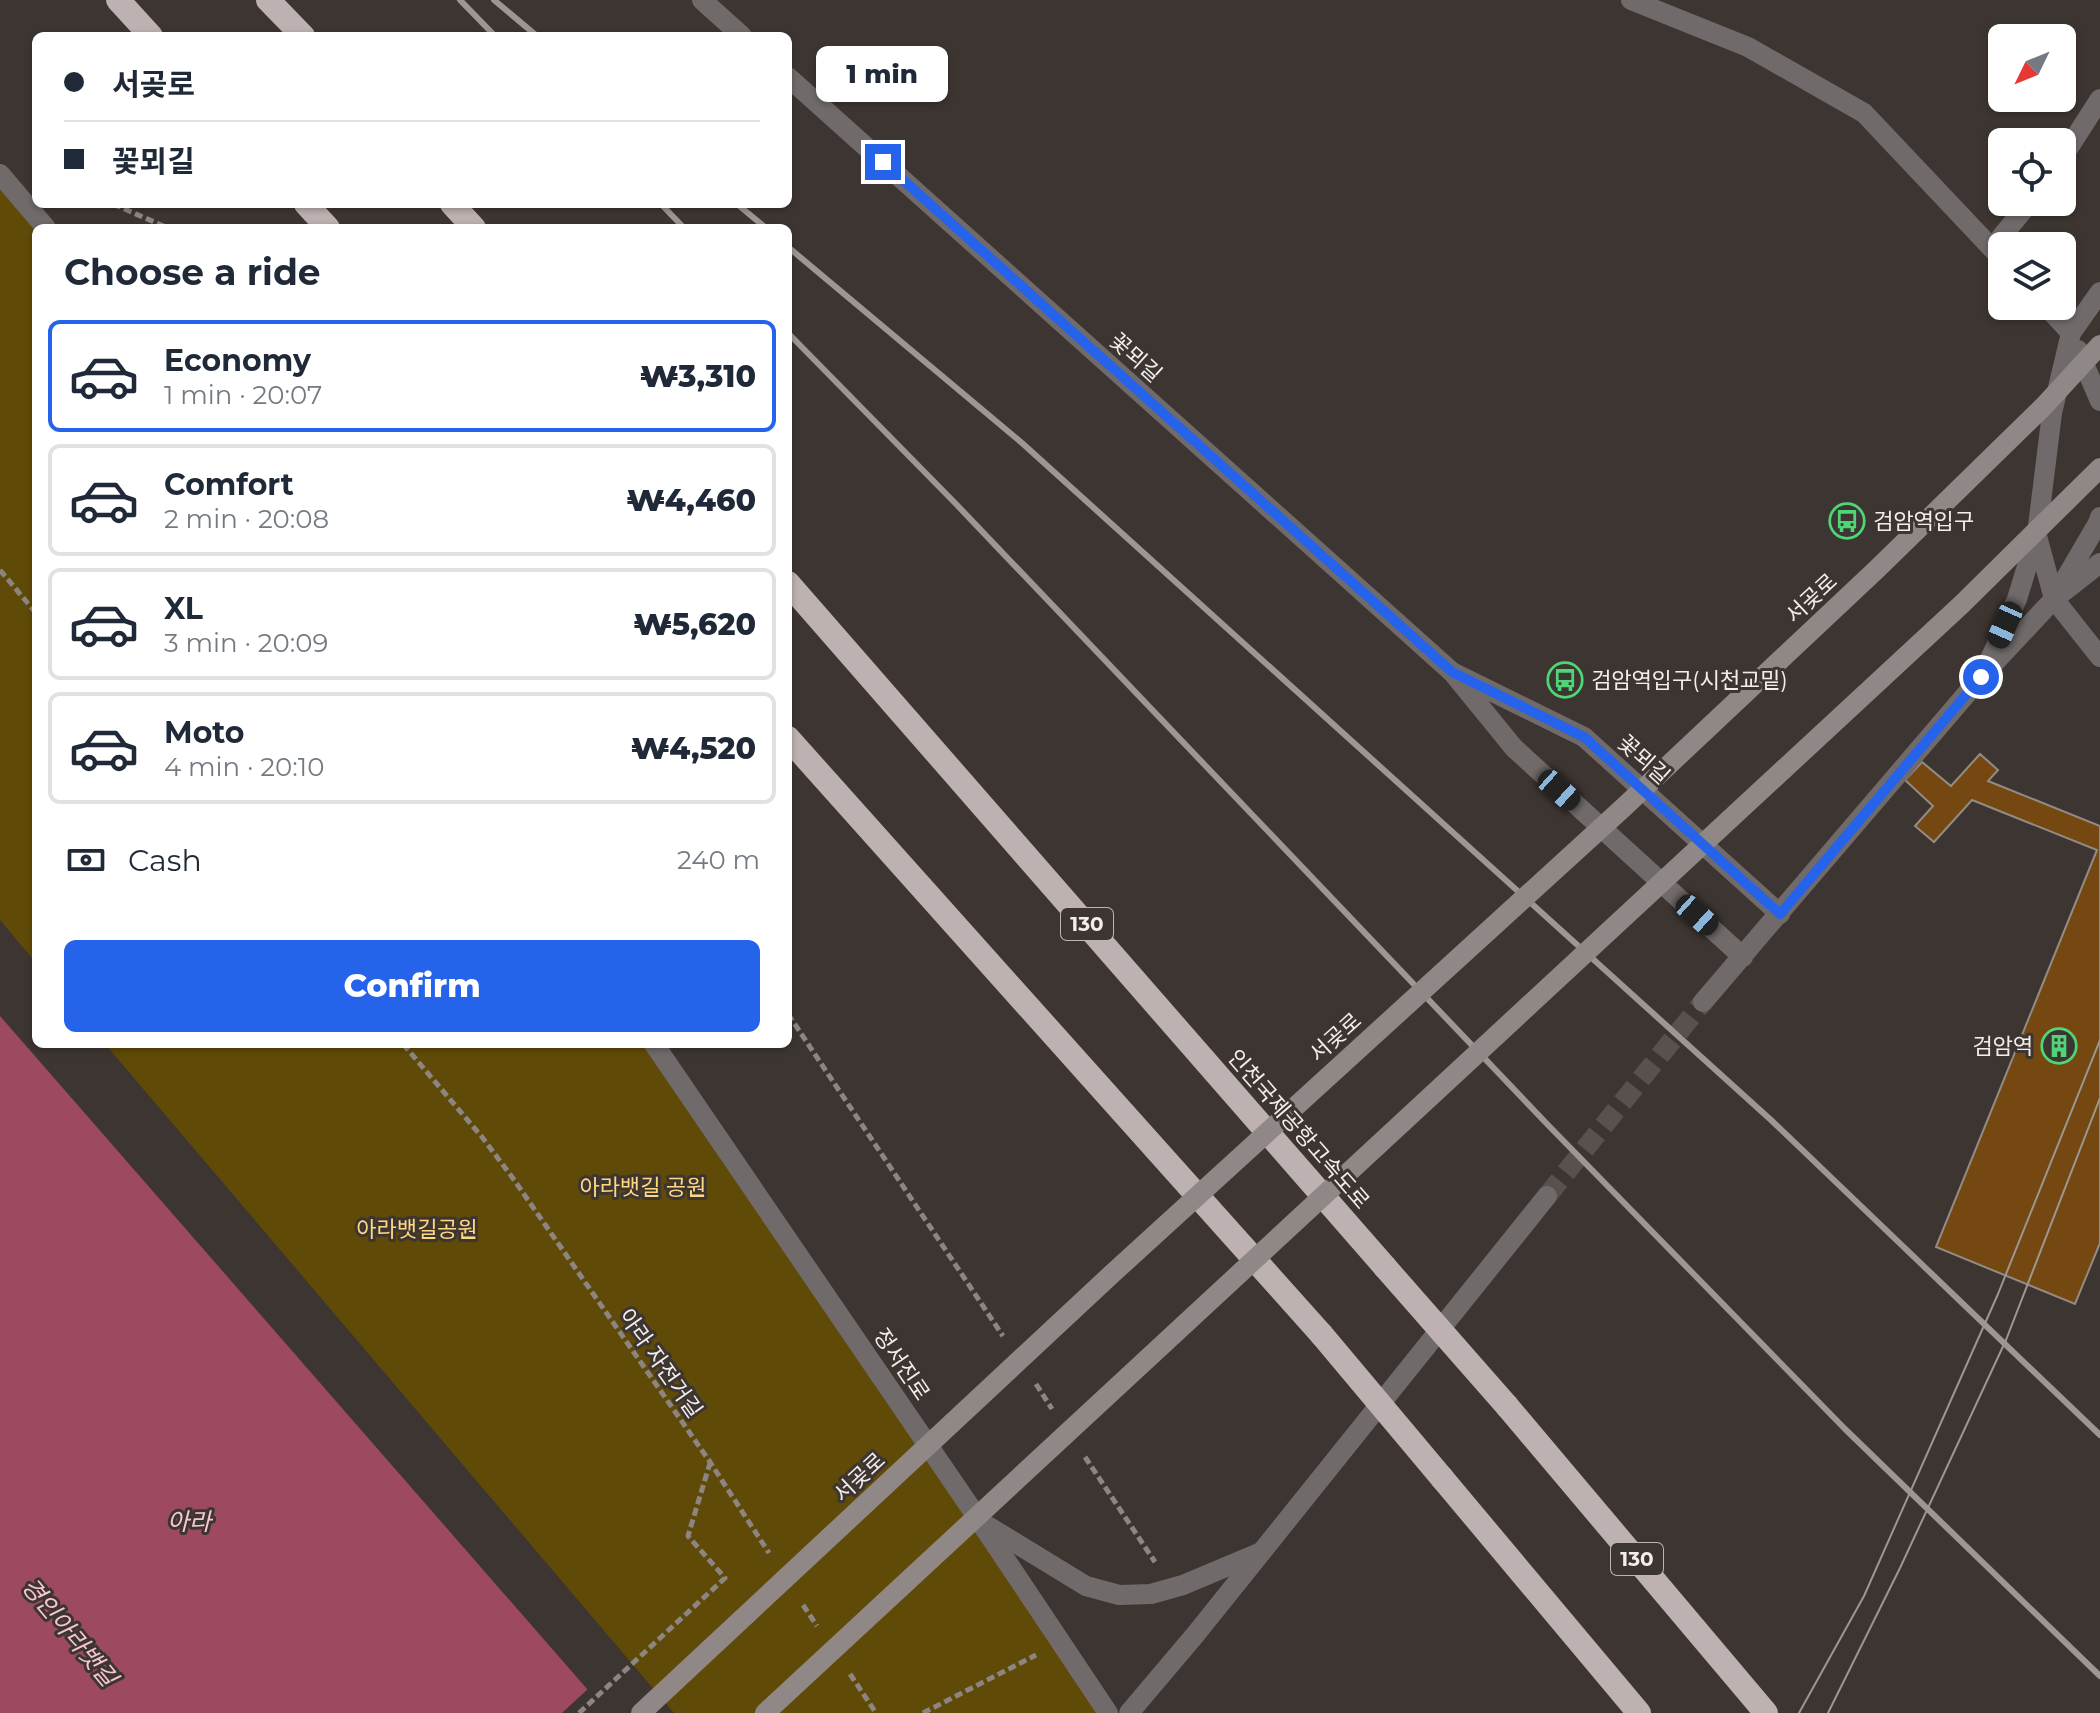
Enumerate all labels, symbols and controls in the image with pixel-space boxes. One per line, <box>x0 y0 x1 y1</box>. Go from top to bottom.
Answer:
north arrow <box>1988 24 2076 112</box>
map controls <box>1988 24 2076 320</box>
callout: 1 min <box>817 46 949 102</box>
text: 1 min <box>846 58 918 90</box>
text: 서곶로 <box>112 66 195 103</box>
button: locate <box>1988 128 2076 216</box>
text: 꽃뫼길 <box>112 143 195 180</box>
route end <box>865 144 901 180</box>
button: layers <box>1988 232 2076 320</box>
text: Choose a ride <box>64 250 321 294</box>
street label: 꽃뫼길 <box>1104 327 1167 388</box>
icon: car <box>68 340 140 412</box>
text: Economy <box>164 342 311 379</box>
text: ₩3,310 <box>640 358 756 395</box>
text: 1 min · 20:07 <box>164 379 322 411</box>
icon: car <box>68 464 140 536</box>
text: Comfort <box>164 466 294 503</box>
text: ₩4,460 <box>626 482 756 519</box>
bus stop icon: 검암역입구 <box>1828 502 1866 540</box>
text: 2 min · 20:08 <box>164 503 329 535</box>
place label: 검암역입구 <box>1873 508 1974 535</box>
street label: 서곶로 <box>1780 568 1843 629</box>
icon: car <box>68 588 140 660</box>
text: XL <box>164 590 203 627</box>
car <box>1984 598 2026 652</box>
text: ₩5,620 <box>633 606 756 643</box>
text: 3 min · 20:09 <box>164 627 328 659</box>
route start <box>1963 659 1999 695</box>
bus stop icon: 검암역입구(시천교밑) <box>1546 661 1584 699</box>
place label: 검암역입구(시천교밑) <box>1591 667 1788 694</box>
icon: car <box>68 712 140 784</box>
text: Moto <box>164 714 245 751</box>
street label: 꽃뫼길 <box>1612 729 1675 790</box>
text: ₩4,520 <box>631 730 756 767</box>
text: 4 min · 20:10 <box>164 751 324 783</box>
car <box>1533 765 1585 815</box>
icon: cash <box>64 838 108 882</box>
text: Cash <box>128 842 202 879</box>
text: 240 m <box>677 844 760 876</box>
car <box>1671 890 1723 940</box>
road number: 130 <box>1061 908 1113 940</box>
button: Confirm <box>64 940 760 1032</box>
street label: 서곶로 <box>1304 1007 1367 1068</box>
building icon: 검암역 <box>2040 1027 2078 1065</box>
place label: 검암역 <box>1972 1033 2033 1060</box>
street label: 인천국제공항고속도로 <box>1222 1044 1375 1215</box>
park label: 아라뱃길 공원 <box>579 1174 707 1201</box>
park label: 아라뱃길공원 <box>356 1216 478 1243</box>
street label: 아라 자전거길 <box>613 1303 708 1423</box>
street label: 정서진로 <box>868 1323 935 1405</box>
street label: 서곶로 <box>828 1447 891 1508</box>
water label: 아라 <box>167 1507 214 1536</box>
road number: 130 <box>1611 1543 1663 1575</box>
water label: 경인아라뱃길 <box>16 1572 124 1693</box>

